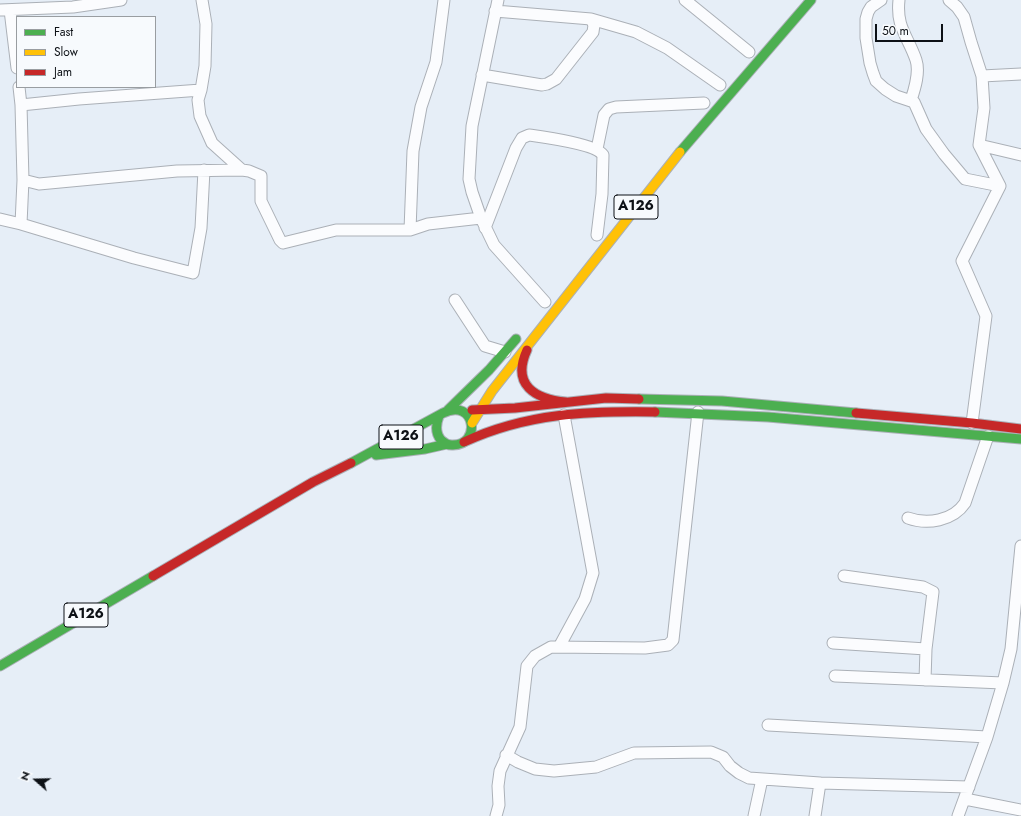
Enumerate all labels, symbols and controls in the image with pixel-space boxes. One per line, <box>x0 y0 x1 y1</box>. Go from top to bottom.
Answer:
legend <box>16 16 156 88</box>
scale bar <box>877 16 945 42</box>
text: 50 m <box>882 22 909 40</box>
text: Fast <box>54 23 73 41</box>
text: Slow <box>54 43 78 61</box>
text: Jam <box>54 63 72 81</box>
road number: A126 <box>614 195 658 219</box>
road number: A126 <box>379 425 423 449</box>
road number: A126 <box>64 603 108 627</box>
north arrow <box>16 760 56 800</box>
text: N <box>16 769 34 783</box>

